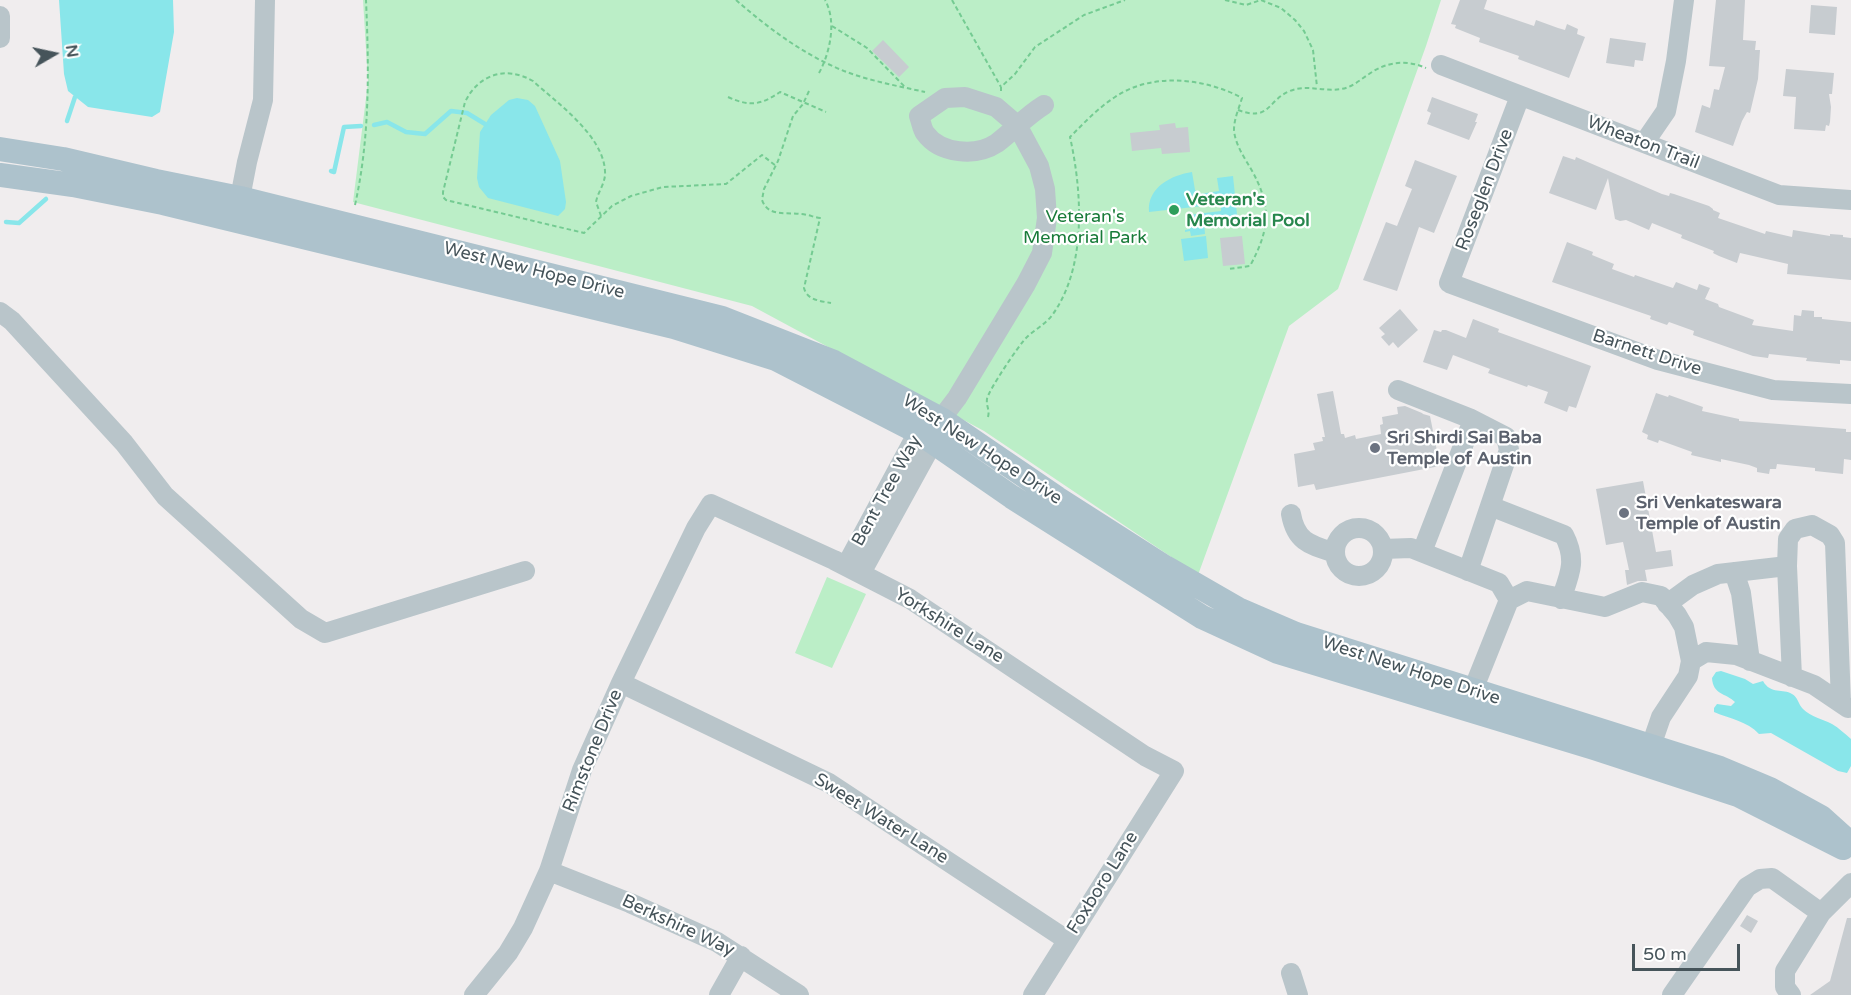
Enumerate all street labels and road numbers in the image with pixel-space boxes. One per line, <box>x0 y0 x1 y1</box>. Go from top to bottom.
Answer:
street label: Wheaton Trail <box>1584 112 1702 174</box>
street label: Roseglen Drive <box>1452 126 1518 254</box>
street label: West New Hope Drive <box>441 238 627 304</box>
street label: Barnett Drive <box>1590 325 1704 381</box>
street label: West New Hope Drive <box>898 390 1066 510</box>
street label: Bent Tree Way <box>848 432 926 550</box>
street label: Yorkshire Lane <box>890 584 1008 668</box>
street label: West New Hope Drive <box>1319 632 1503 710</box>
street label: Rimstone Drive <box>559 687 627 815</box>
street label: Sweet Water Lane <box>810 769 952 869</box>
street label: Foxboro Lane <box>1063 828 1143 938</box>
street label: Berkshire Way <box>618 890 738 962</box>

